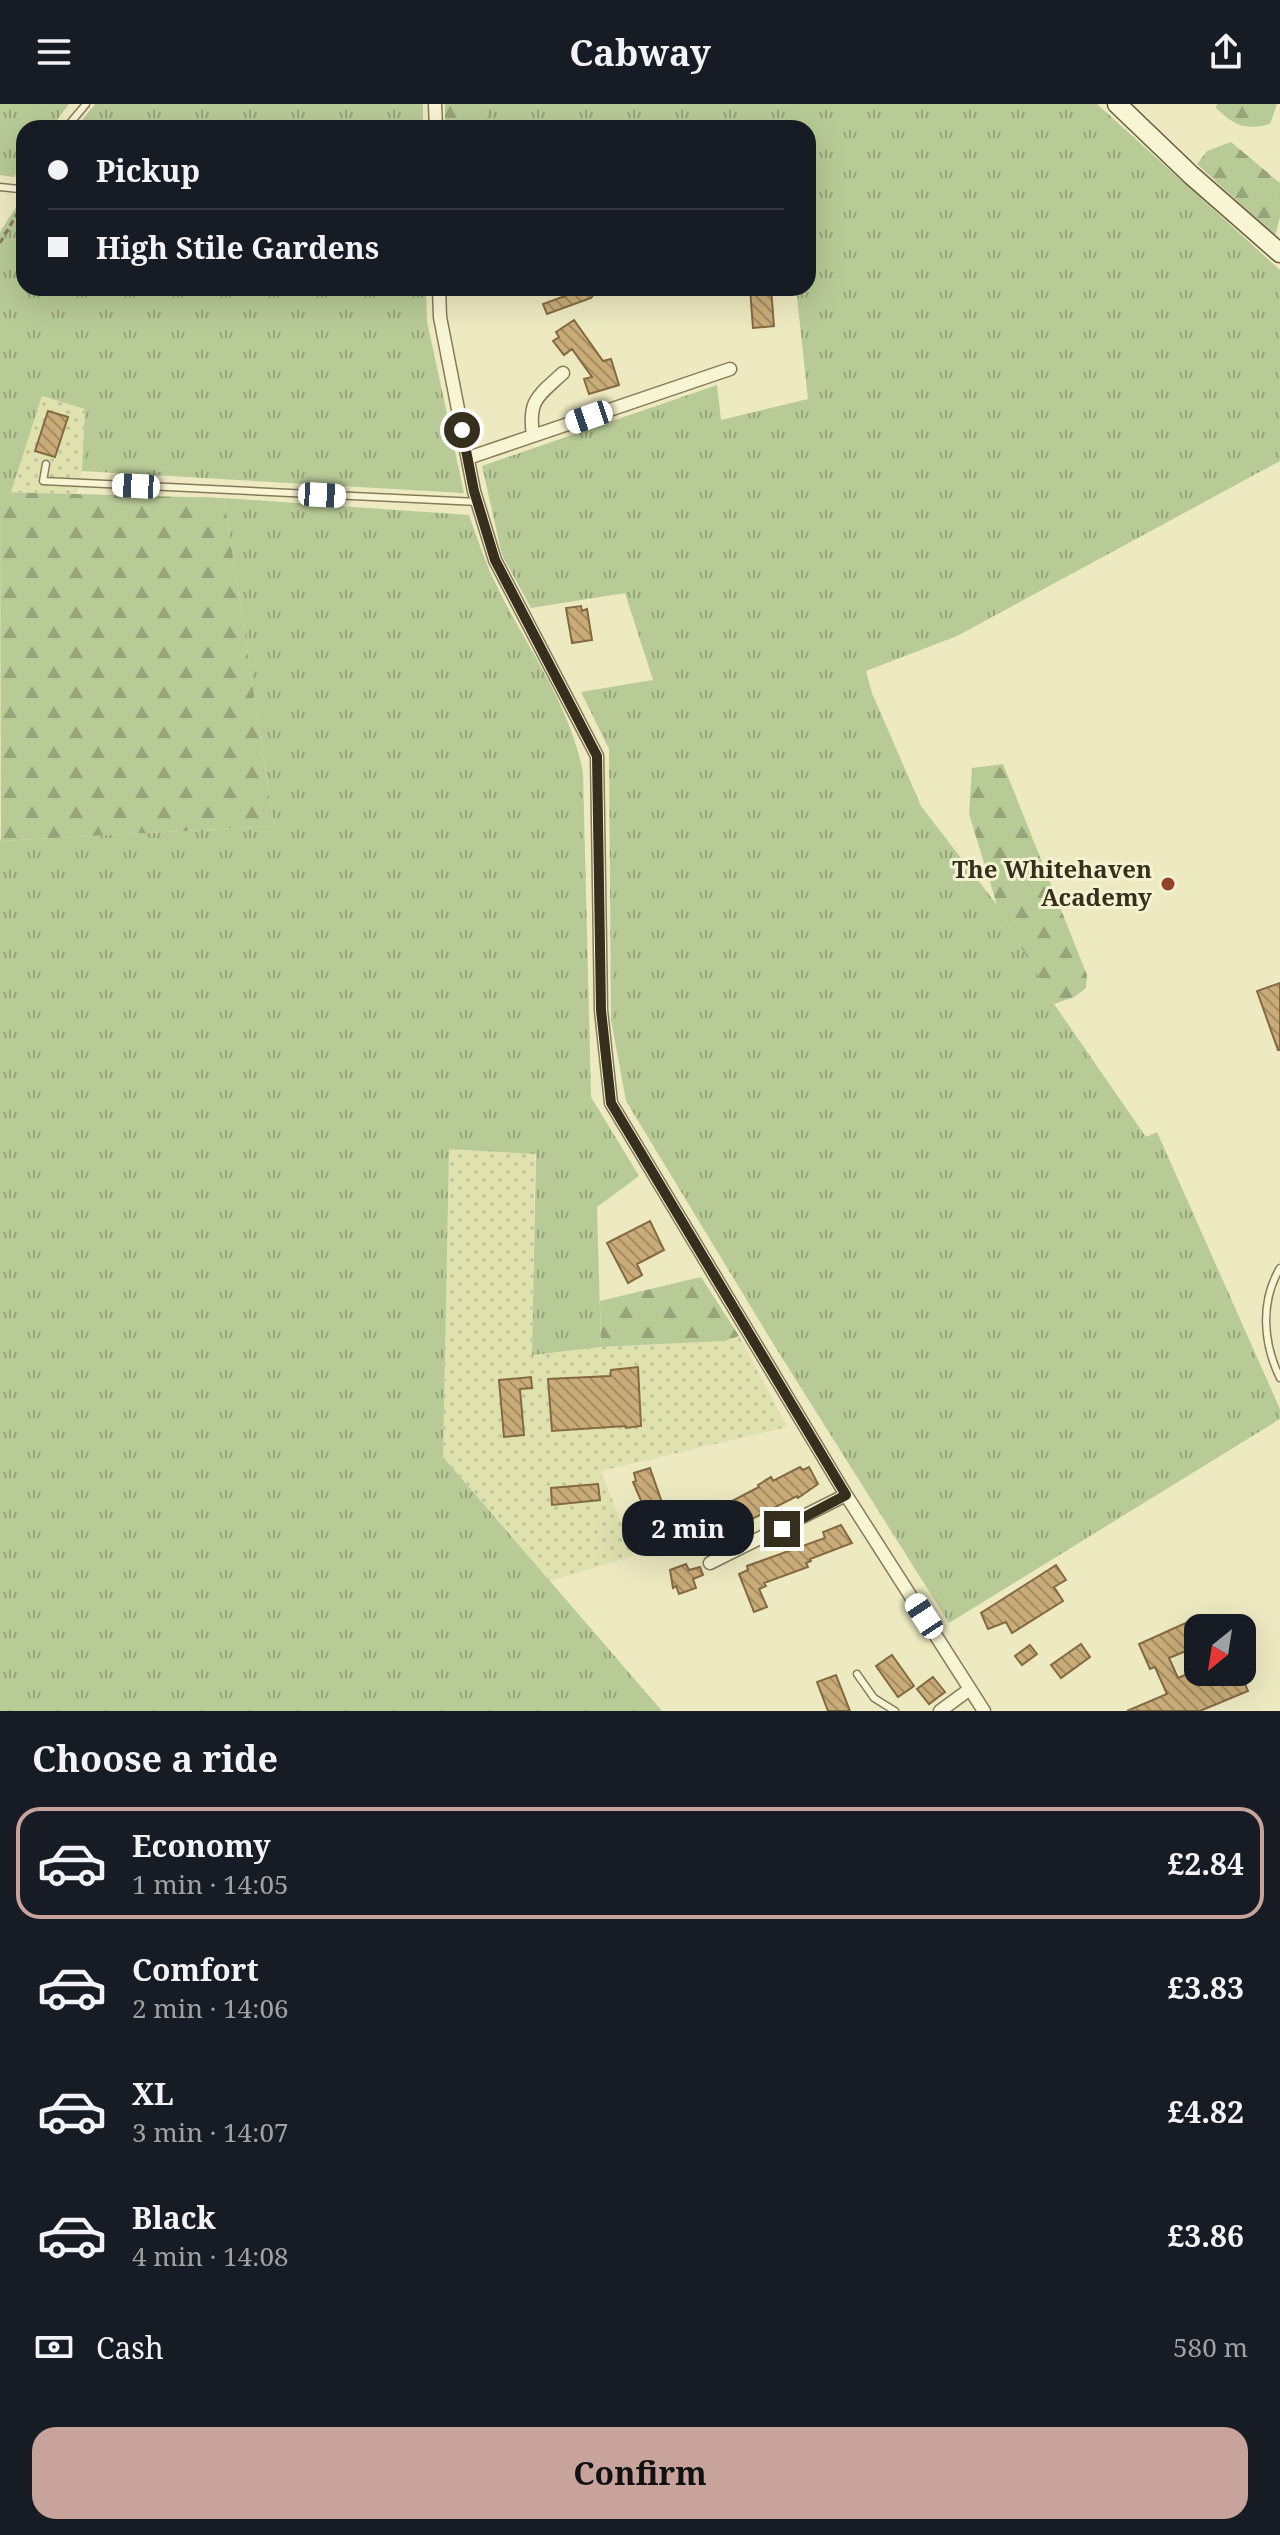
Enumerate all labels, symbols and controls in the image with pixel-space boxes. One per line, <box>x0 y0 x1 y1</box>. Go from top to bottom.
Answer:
text: Cabway <box>569 28 711 77</box>
icon: menu <box>32 30 76 74</box>
icon: share <box>1204 30 1248 74</box>
text: Pickup <box>96 150 200 191</box>
text: High Stile Gardens <box>96 227 379 268</box>
car <box>562 398 616 436</box>
route start <box>444 412 480 448</box>
car <box>111 473 161 499</box>
car <box>297 482 347 508</box>
place label: The Whitehaven Academy <box>952 852 1152 913</box>
marker: The Whitehaven Academy <box>1159 875 1177 893</box>
callout: 2 min <box>622 1501 754 1557</box>
text: 2 min <box>651 1510 725 1546</box>
route end <box>764 1511 800 1547</box>
car <box>901 1589 947 1643</box>
north arrow <box>1184 1614 1256 1686</box>
map controls <box>1184 1614 1256 1686</box>
text: Choose a ride <box>32 1734 278 1783</box>
text: Economy <box>132 1825 271 1866</box>
icon: car <box>36 1827 108 1899</box>
text: £2.84 <box>1168 1843 1244 1884</box>
text: 1 min · 14:05 <box>132 1866 289 1902</box>
text: Comfort <box>132 1949 259 1990</box>
icon: car <box>36 1951 108 2023</box>
text: £3.83 <box>1168 1967 1244 2008</box>
text: 2 min · 14:06 <box>132 1990 289 2026</box>
text: XL <box>132 2073 174 2114</box>
icon: car <box>36 2075 108 2147</box>
text: £4.82 <box>1168 2091 1244 2132</box>
text: 3 min · 14:07 <box>132 2114 289 2150</box>
text: Black <box>132 2197 216 2238</box>
icon: car <box>36 2199 108 2271</box>
text: £3.86 <box>1168 2215 1244 2256</box>
text: 4 min · 14:08 <box>132 2238 289 2274</box>
icon: cash <box>32 2325 76 2369</box>
text: Cash <box>96 2327 164 2368</box>
text: 580 m <box>1173 2329 1248 2365</box>
button: Confirm <box>32 2427 1248 2519</box>

